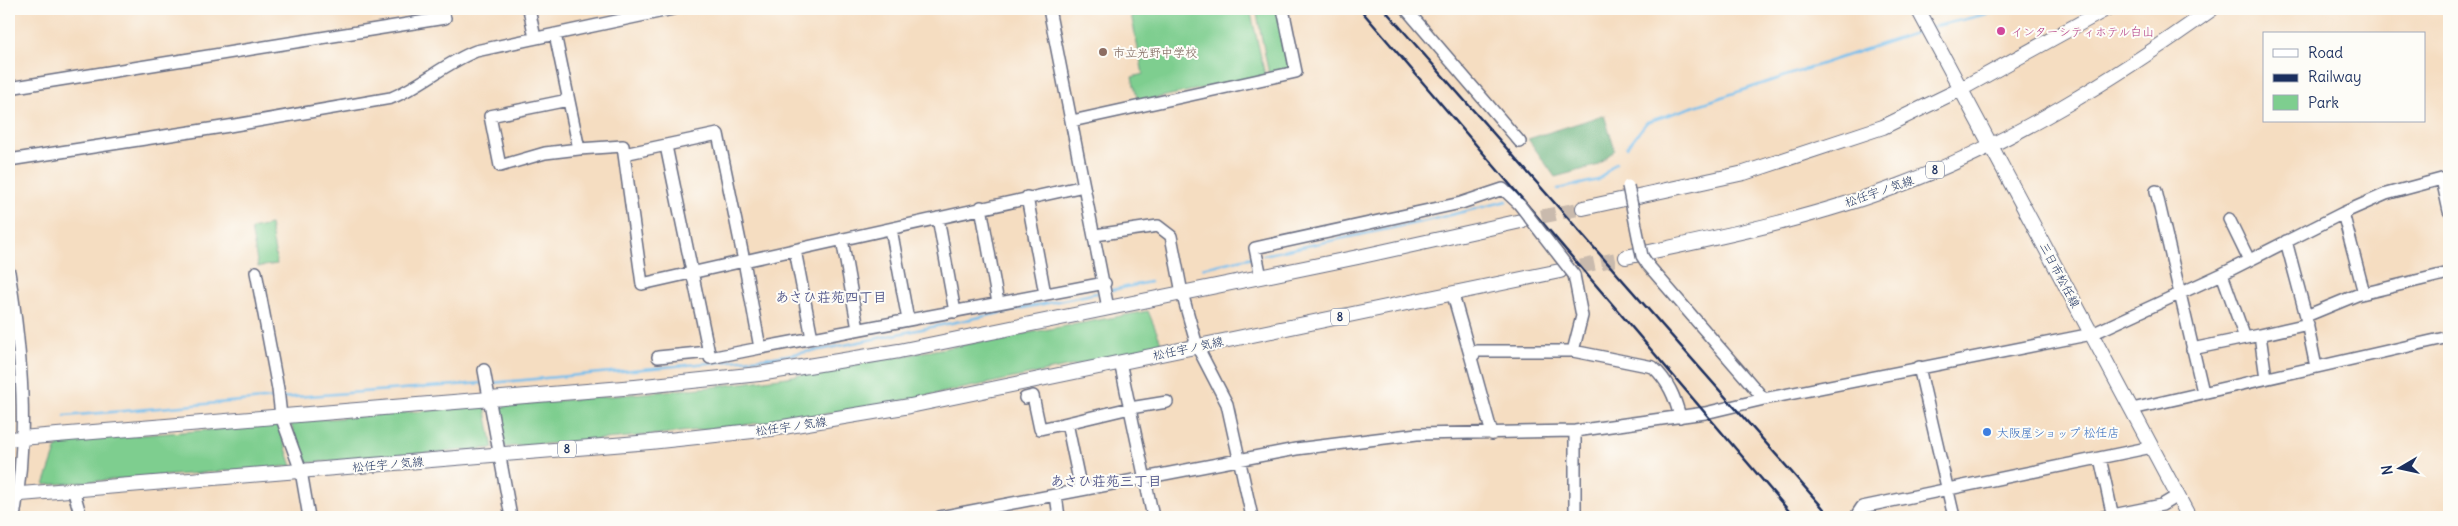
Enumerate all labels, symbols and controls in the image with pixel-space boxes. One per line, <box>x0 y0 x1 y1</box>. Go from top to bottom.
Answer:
place label: インターシティホテル白山 <box>2011 24 2154 39</box>
marker: インターシティホテル白山 <box>1995 25 2007 37</box>
legend <box>2263 32 2426 122</box>
text: Road <box>2308 43 2343 62</box>
place label: 市立光野中学校 <box>1113 45 1197 60</box>
marker: 市立光野中学校 <box>1097 46 1109 58</box>
text: Railway <box>2308 67 2362 86</box>
text: Park <box>2308 93 2339 112</box>
road number: 8 <box>1926 162 1944 178</box>
street label: 松任宇ノ気線 <box>1843 172 1915 210</box>
street label: 三日市松任線 <box>2036 240 2084 310</box>
district label: あさひ荘苑四丁目 <box>775 288 887 306</box>
road number: 8 <box>1331 308 1349 326</box>
street label: 松任宇ノ気線 <box>1151 333 1225 363</box>
street label: 松任宇ノ気線 <box>754 414 828 438</box>
place label: 大阪屋ショップ 松任店 <box>1997 425 2119 440</box>
marker: 大阪屋ショップ 松任店 <box>1981 426 1993 438</box>
road number: 8 <box>558 440 576 458</box>
north arrow <box>2376 444 2426 494</box>
street label: 松任宇ノ気線 <box>351 453 425 475</box>
text: N <box>2378 464 2397 476</box>
district label: あさひ荘苑三丁目 <box>1050 472 1162 490</box>

